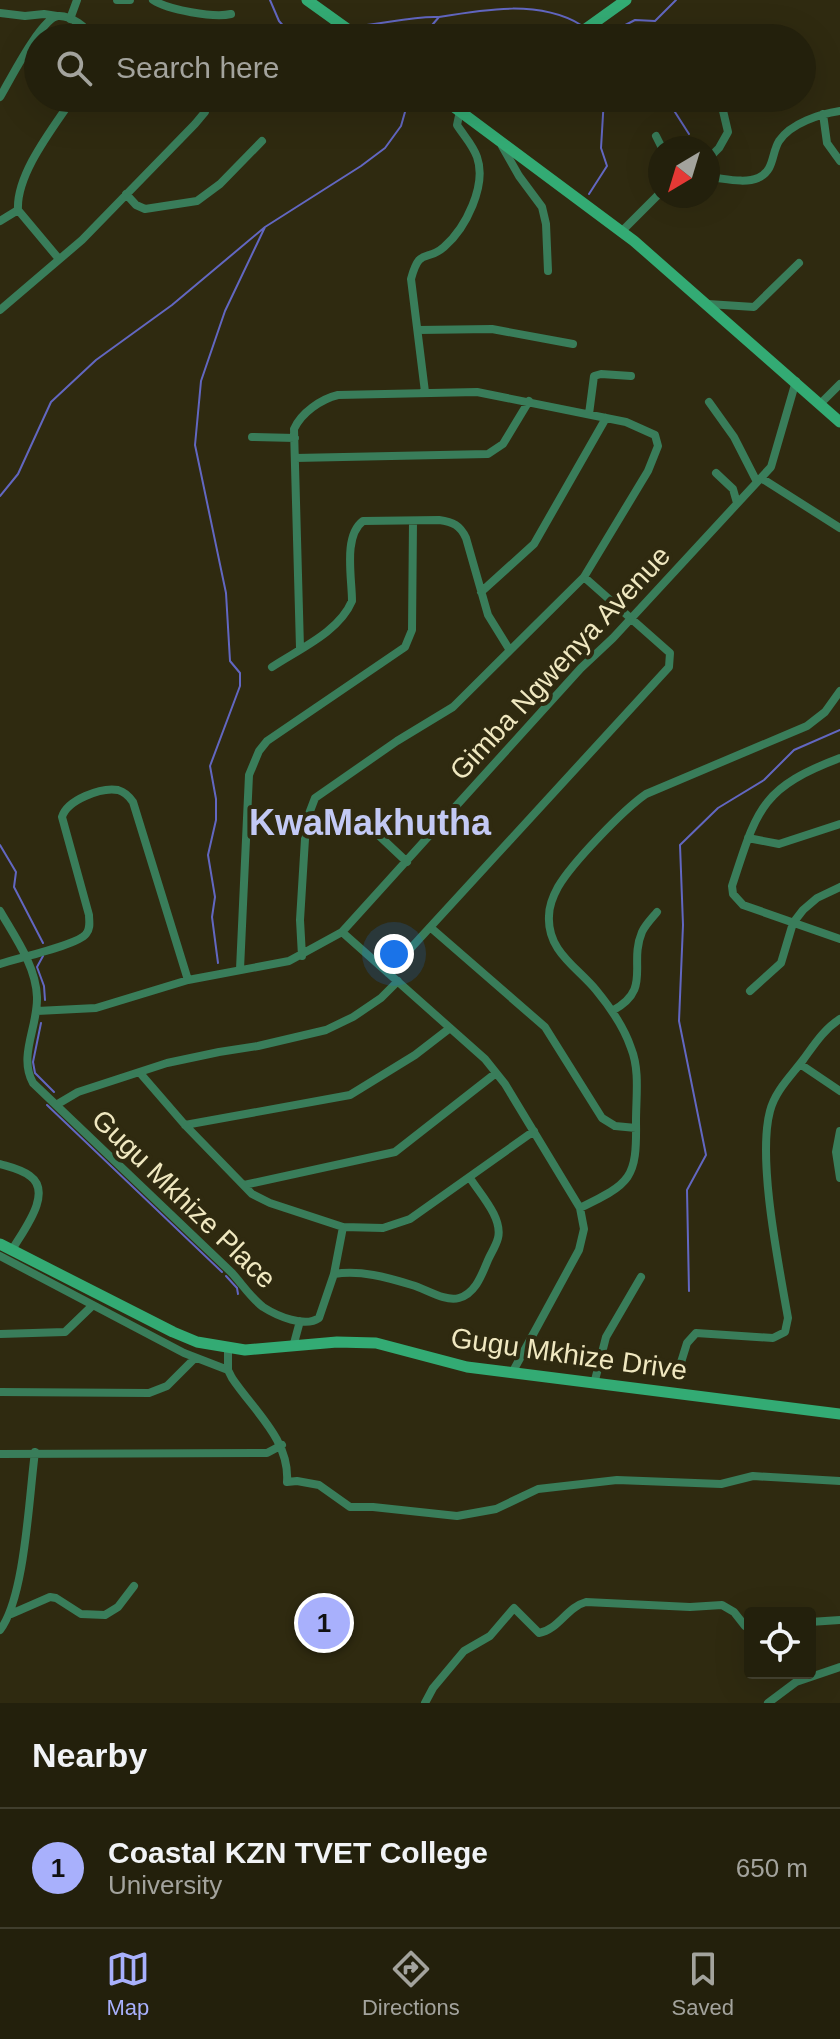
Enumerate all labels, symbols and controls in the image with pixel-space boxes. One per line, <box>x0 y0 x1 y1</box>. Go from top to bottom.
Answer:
search box <box>24 24 816 112</box>
icon: search <box>52 46 96 90</box>
text: Search here <box>116 51 279 84</box>
north arrow <box>648 136 720 208</box>
street label: Gimba Ngwenya Avenue <box>444 540 676 786</box>
district label: KwaMakhutha <box>249 802 492 843</box>
your location <box>374 934 414 974</box>
street label: Gugu Mkhize Place <box>86 1104 282 1294</box>
street label: Gugu Mkhize Drive <box>449 1322 689 1386</box>
pin: 1 <box>298 1593 350 1653</box>
map controls <box>744 1607 816 1679</box>
button: locate <box>744 1607 816 1679</box>
text: Nearby <box>32 1736 147 1774</box>
text: Coastal KZN TVET College <box>108 1836 488 1869</box>
text: 1 <box>51 1853 65 1883</box>
text: 650 m <box>736 1853 808 1883</box>
text: University <box>108 1870 222 1900</box>
tab: Map <box>106 1947 150 2021</box>
tab: Directions <box>362 1947 460 2021</box>
tab: Saved <box>672 1947 734 2021</box>

